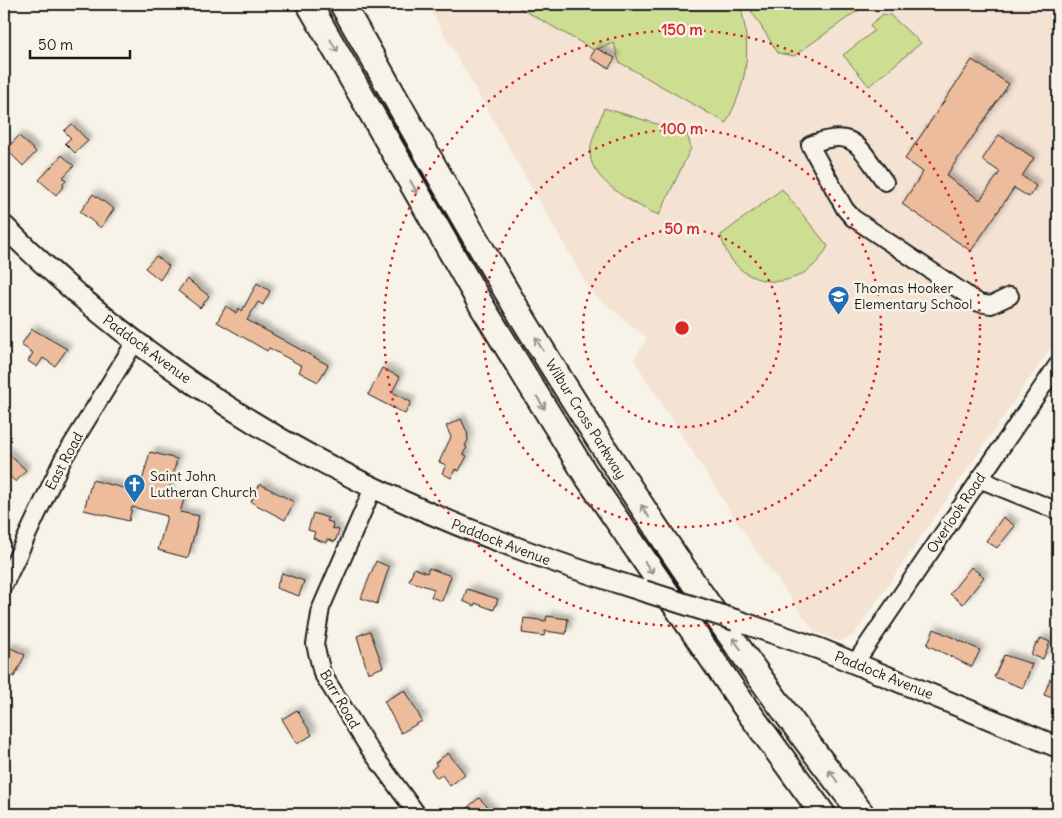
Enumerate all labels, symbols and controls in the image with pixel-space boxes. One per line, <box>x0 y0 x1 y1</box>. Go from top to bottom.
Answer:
text: 150 m <box>661 20 703 39</box>
scale bar <box>30 28 130 60</box>
text: 50 m <box>38 35 73 54</box>
one-way arrow <box>329 38 339 53</box>
text: 100 m <box>661 119 703 138</box>
one-way arrow <box>410 179 420 194</box>
text: 50 m <box>664 219 700 238</box>
place label: Thomas Hooker Elementary School <box>854 279 972 313</box>
school or university icon: Thomas Hooker Elementary School <box>826 284 850 315</box>
street label: Paddock Avenue <box>99 311 195 387</box>
centre of rings <box>673 319 691 337</box>
one-way arrow <box>533 337 544 351</box>
street label: Wilbur Cross Parkway <box>542 356 630 482</box>
one-way arrow <box>536 395 546 409</box>
street label: East Road <box>41 429 87 493</box>
place label: Saint John Lutheran Church <box>150 467 257 501</box>
street label: Overlook Road <box>923 469 989 557</box>
church icon: Saint John Lutheran Church <box>122 472 146 503</box>
one-way arrow <box>639 504 649 518</box>
street label: Paddock Avenue <box>449 515 553 569</box>
one-way arrow <box>644 561 654 575</box>
one-way arrow <box>732 638 742 652</box>
street label: Paddock Avenue <box>832 647 936 703</box>
street label: Barr Road <box>316 666 364 732</box>
one-way arrow <box>827 770 838 783</box>

